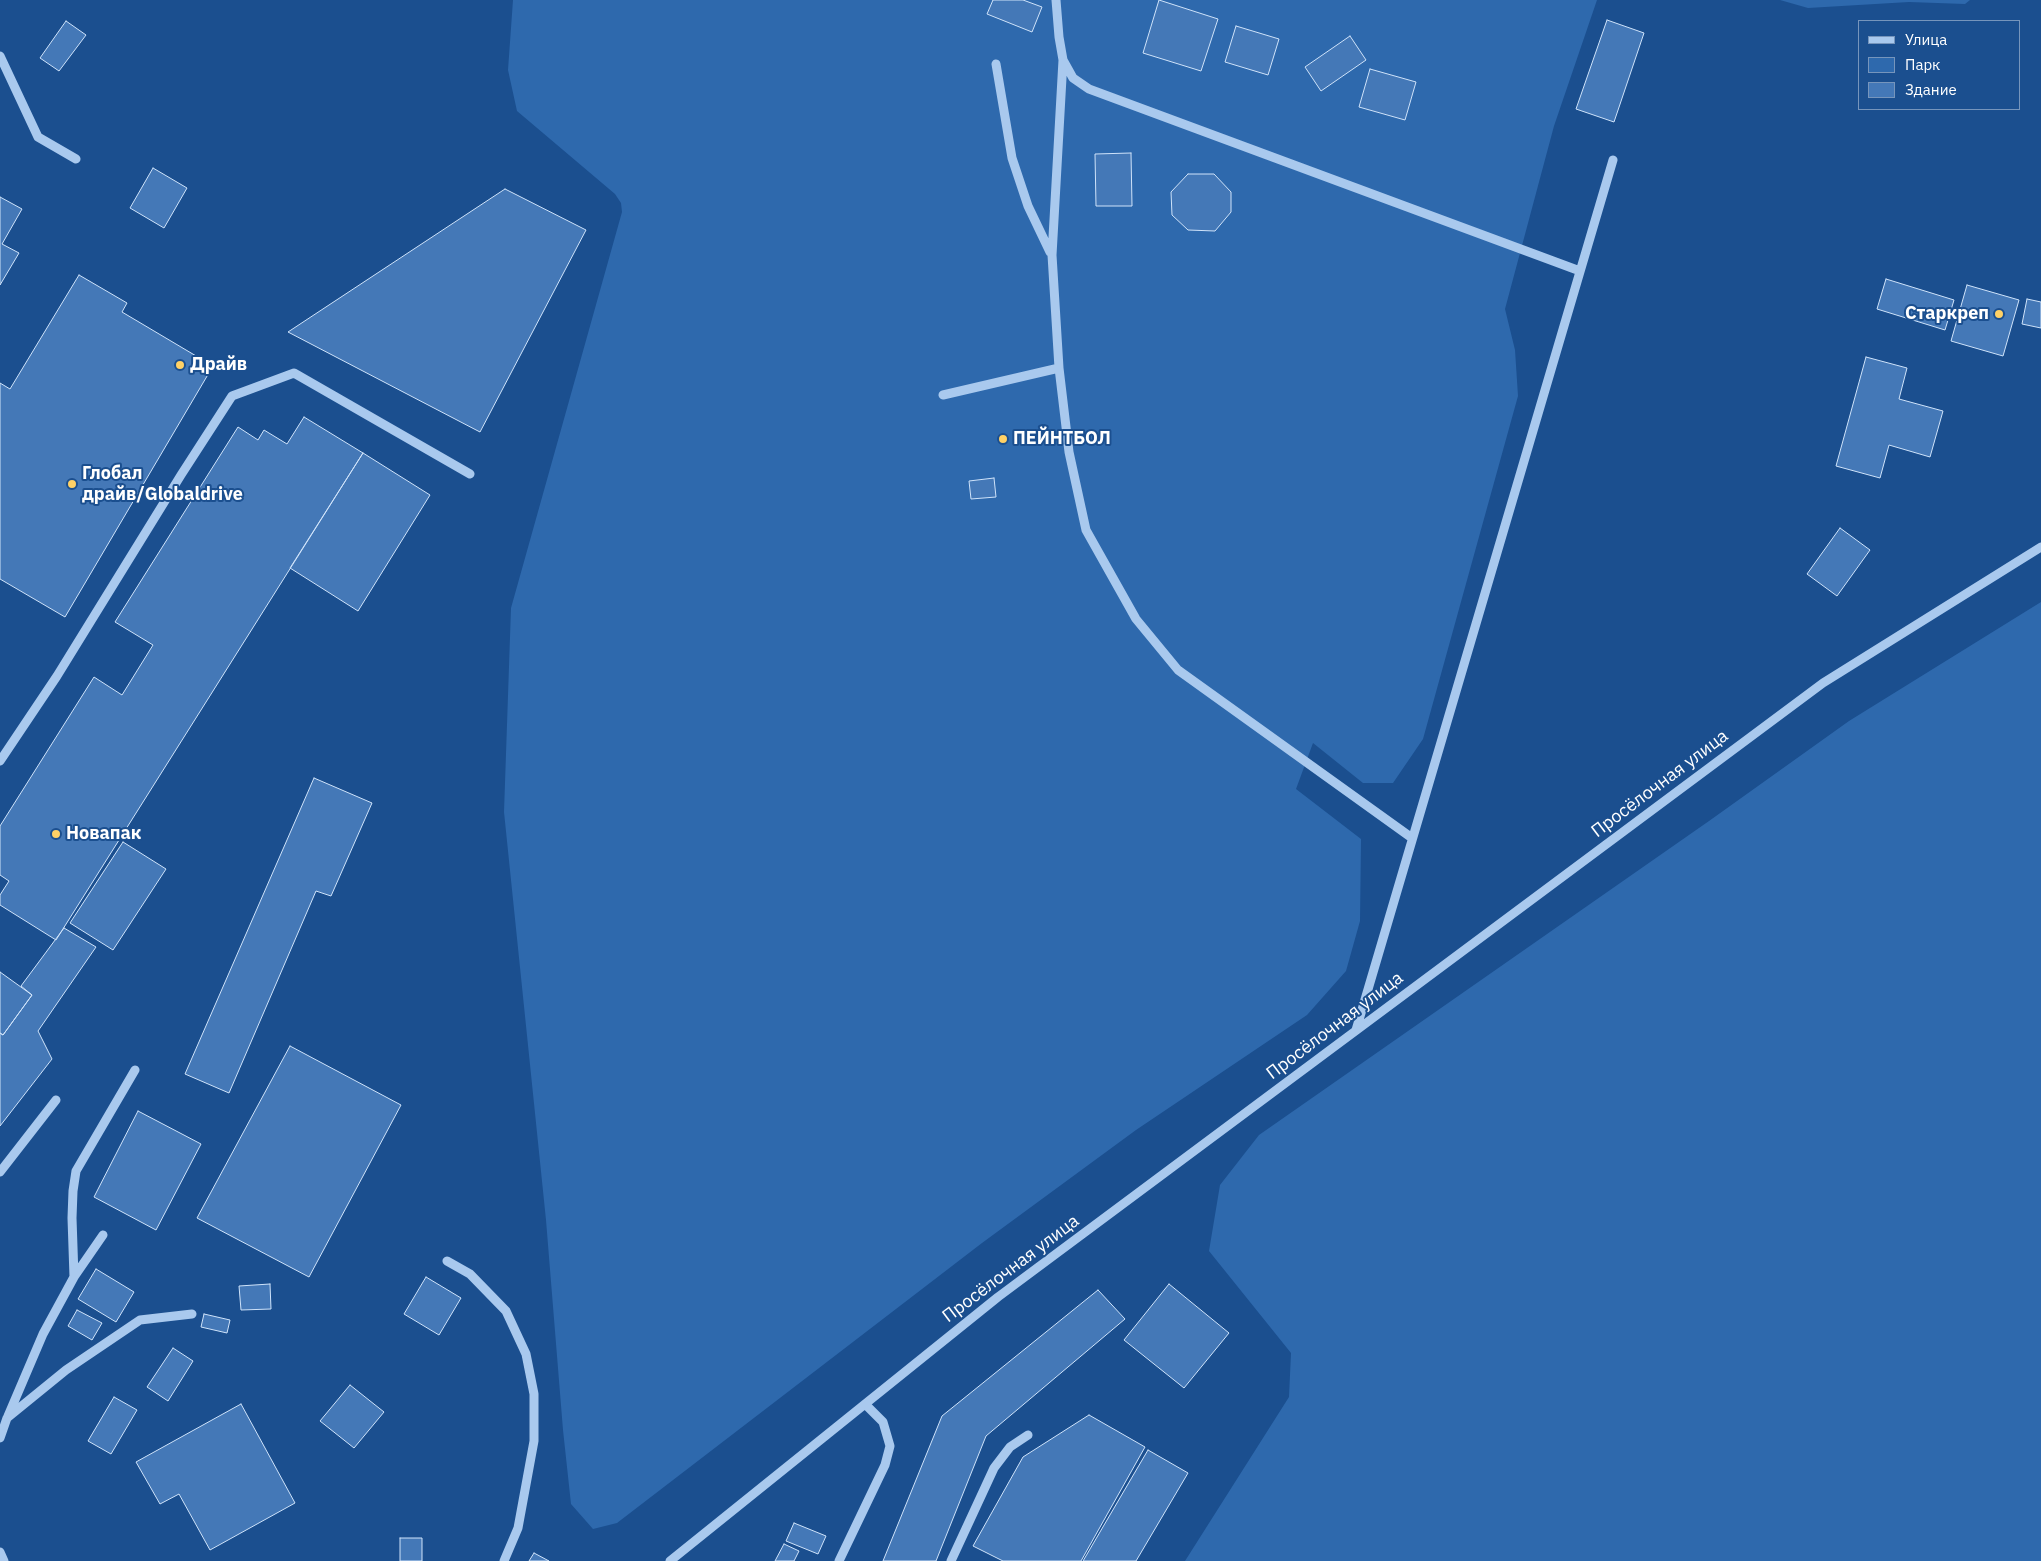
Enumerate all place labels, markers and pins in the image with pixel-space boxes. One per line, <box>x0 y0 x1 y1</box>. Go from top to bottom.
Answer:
place label: Старкреп <box>1905 303 1989 325</box>
marker: Старкреп <box>1993 308 2005 320</box>
place label: Драйв <box>190 354 247 376</box>
marker: Драйв <box>174 359 186 371</box>
place label: ПЕЙНТБОЛ <box>1013 428 1111 450</box>
marker: ПЕЙНТБОЛ <box>997 433 1009 445</box>
place label: Глобал драйв/Globaldrive <box>82 463 243 506</box>
marker: Глобал драйв/Globaldrive <box>66 478 78 490</box>
place label: Новапак <box>66 823 141 845</box>
marker: Новапак <box>50 828 62 840</box>

